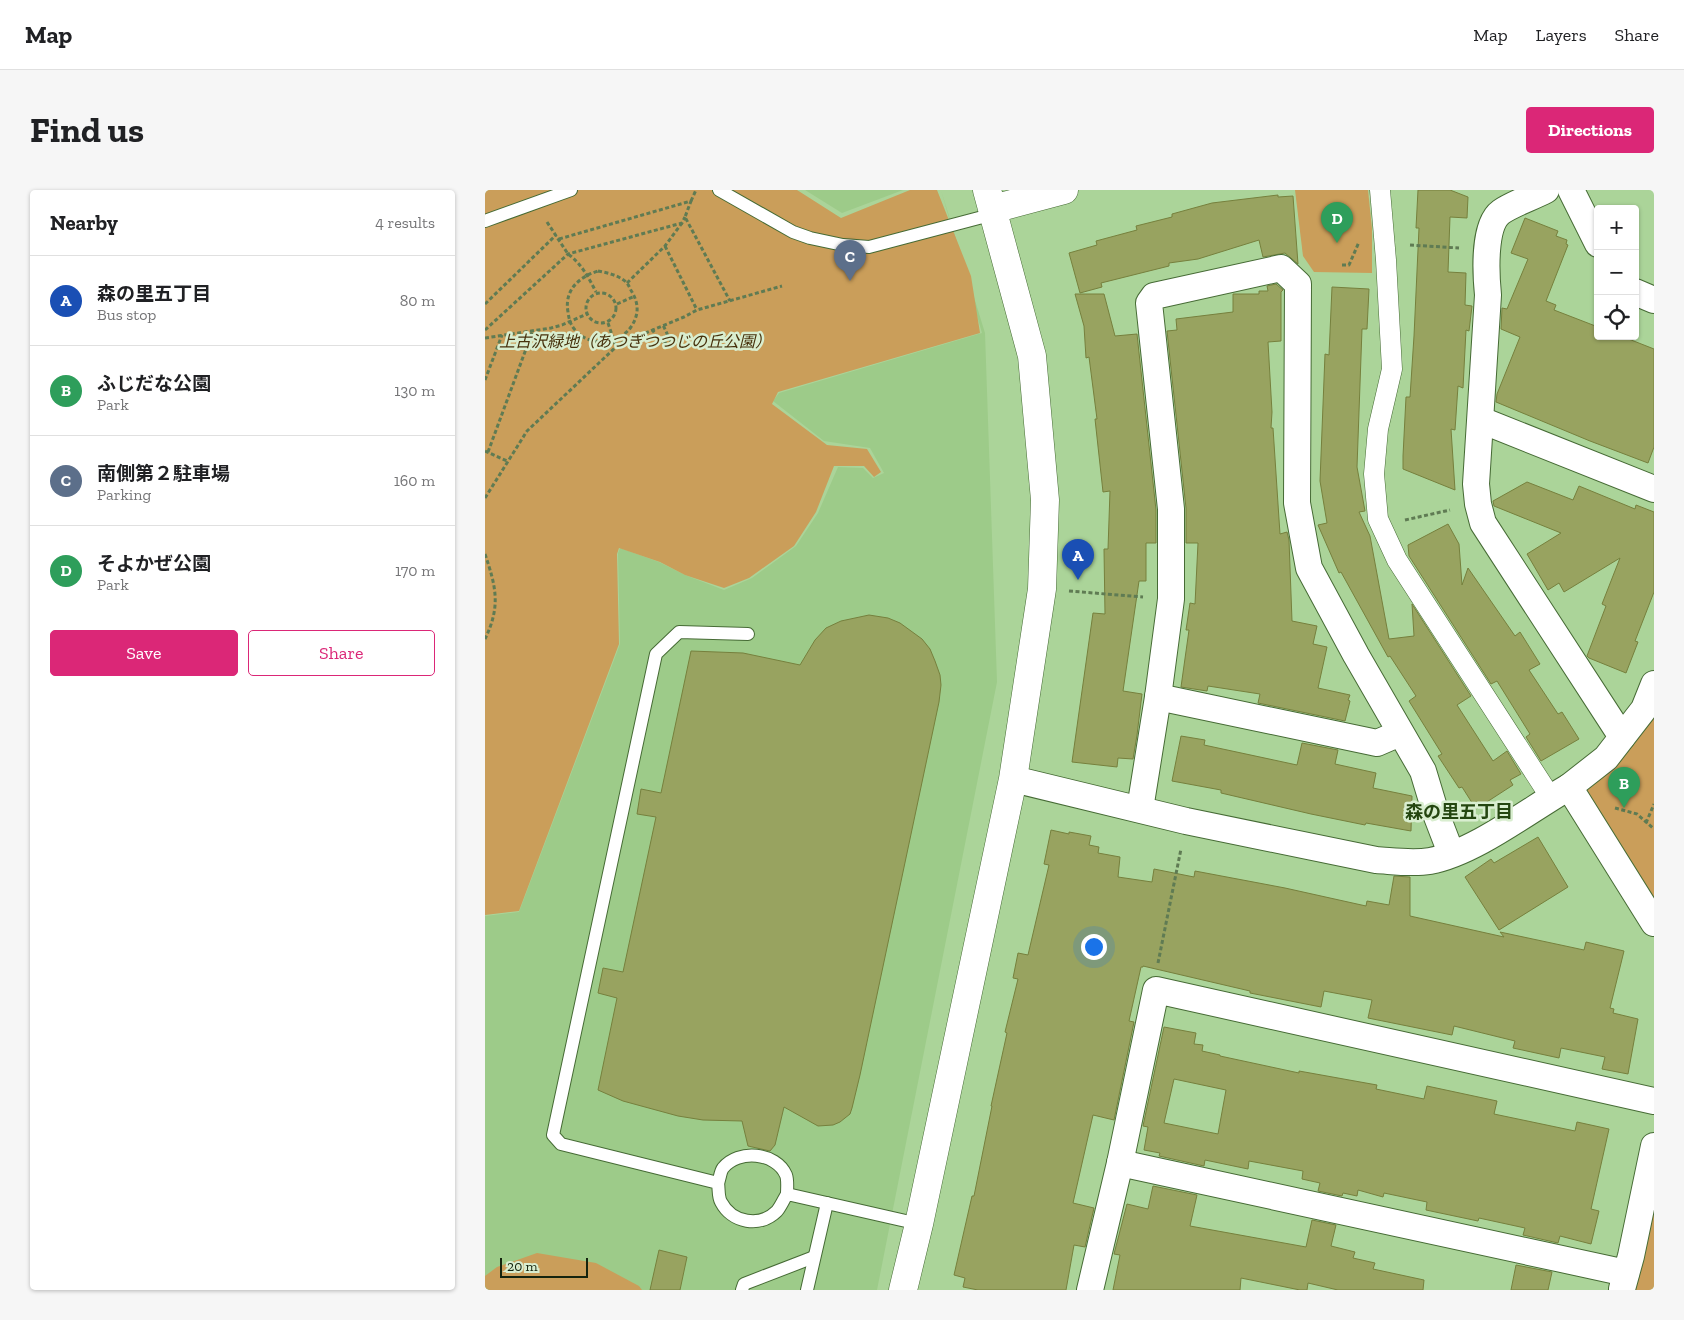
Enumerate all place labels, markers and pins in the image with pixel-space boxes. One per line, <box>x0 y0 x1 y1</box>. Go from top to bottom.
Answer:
pin: D <box>1321 202 1353 243</box>
pin: C <box>834 240 866 281</box>
pin: A <box>1062 539 1094 580</box>
pin: B <box>1608 767 1640 808</box>

